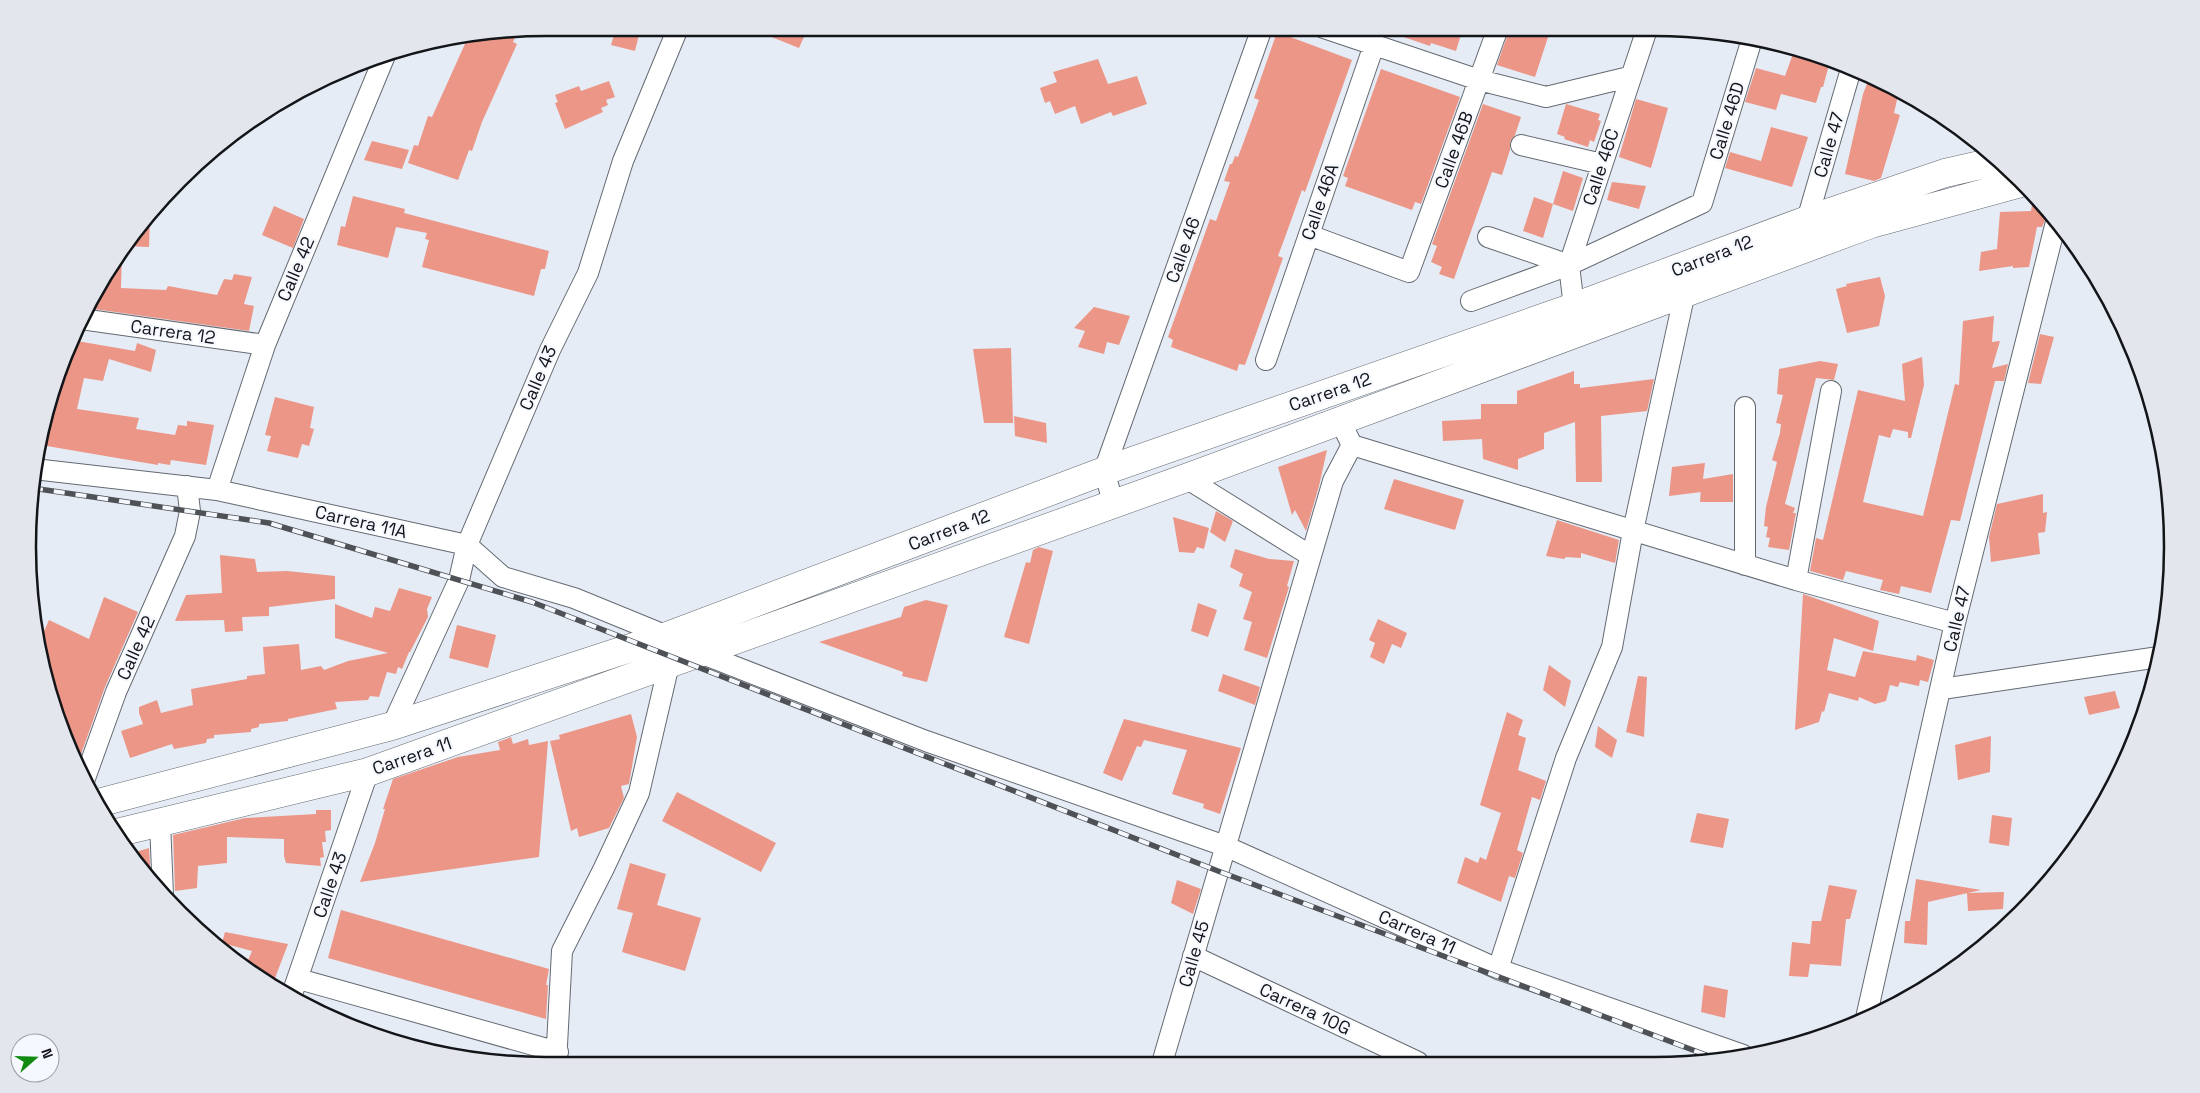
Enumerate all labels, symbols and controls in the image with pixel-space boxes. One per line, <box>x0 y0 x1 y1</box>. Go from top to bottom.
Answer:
street label: Calle 46D <box>1704 79 1749 163</box>
street label: Calle 46B <box>1429 108 1478 191</box>
street label: Calle 47 <box>1808 110 1849 180</box>
street label: Calle 46C <box>1577 125 1624 208</box>
street label: Calle 46A <box>1296 160 1343 243</box>
street label: Calle 46 <box>1160 214 1205 286</box>
street label: Carrera 12 <box>1668 229 1756 282</box>
street label: Calle 42 <box>272 233 319 305</box>
street label: Carrera 12 <box>129 314 217 349</box>
street label: Calle 43 <box>514 342 561 414</box>
street label: Carrera 12 <box>1286 367 1374 416</box>
street label: Carrera 11A <box>313 500 409 543</box>
street label: Carrera 12 <box>905 503 993 556</box>
street label: Calle 47 <box>1938 584 1975 654</box>
street label: Calle 42 <box>111 612 160 684</box>
street label: Carrera 11 <box>369 731 455 780</box>
street label: Calle 43 <box>308 849 351 921</box>
street label: Carrera 11 <box>1375 904 1459 959</box>
street label: Calle 45 <box>1173 918 1214 990</box>
street label: Carrera 10G <box>1256 977 1355 1040</box>
north arrow <box>10 1033 60 1083</box>
text: N <box>37 1046 57 1061</box>

